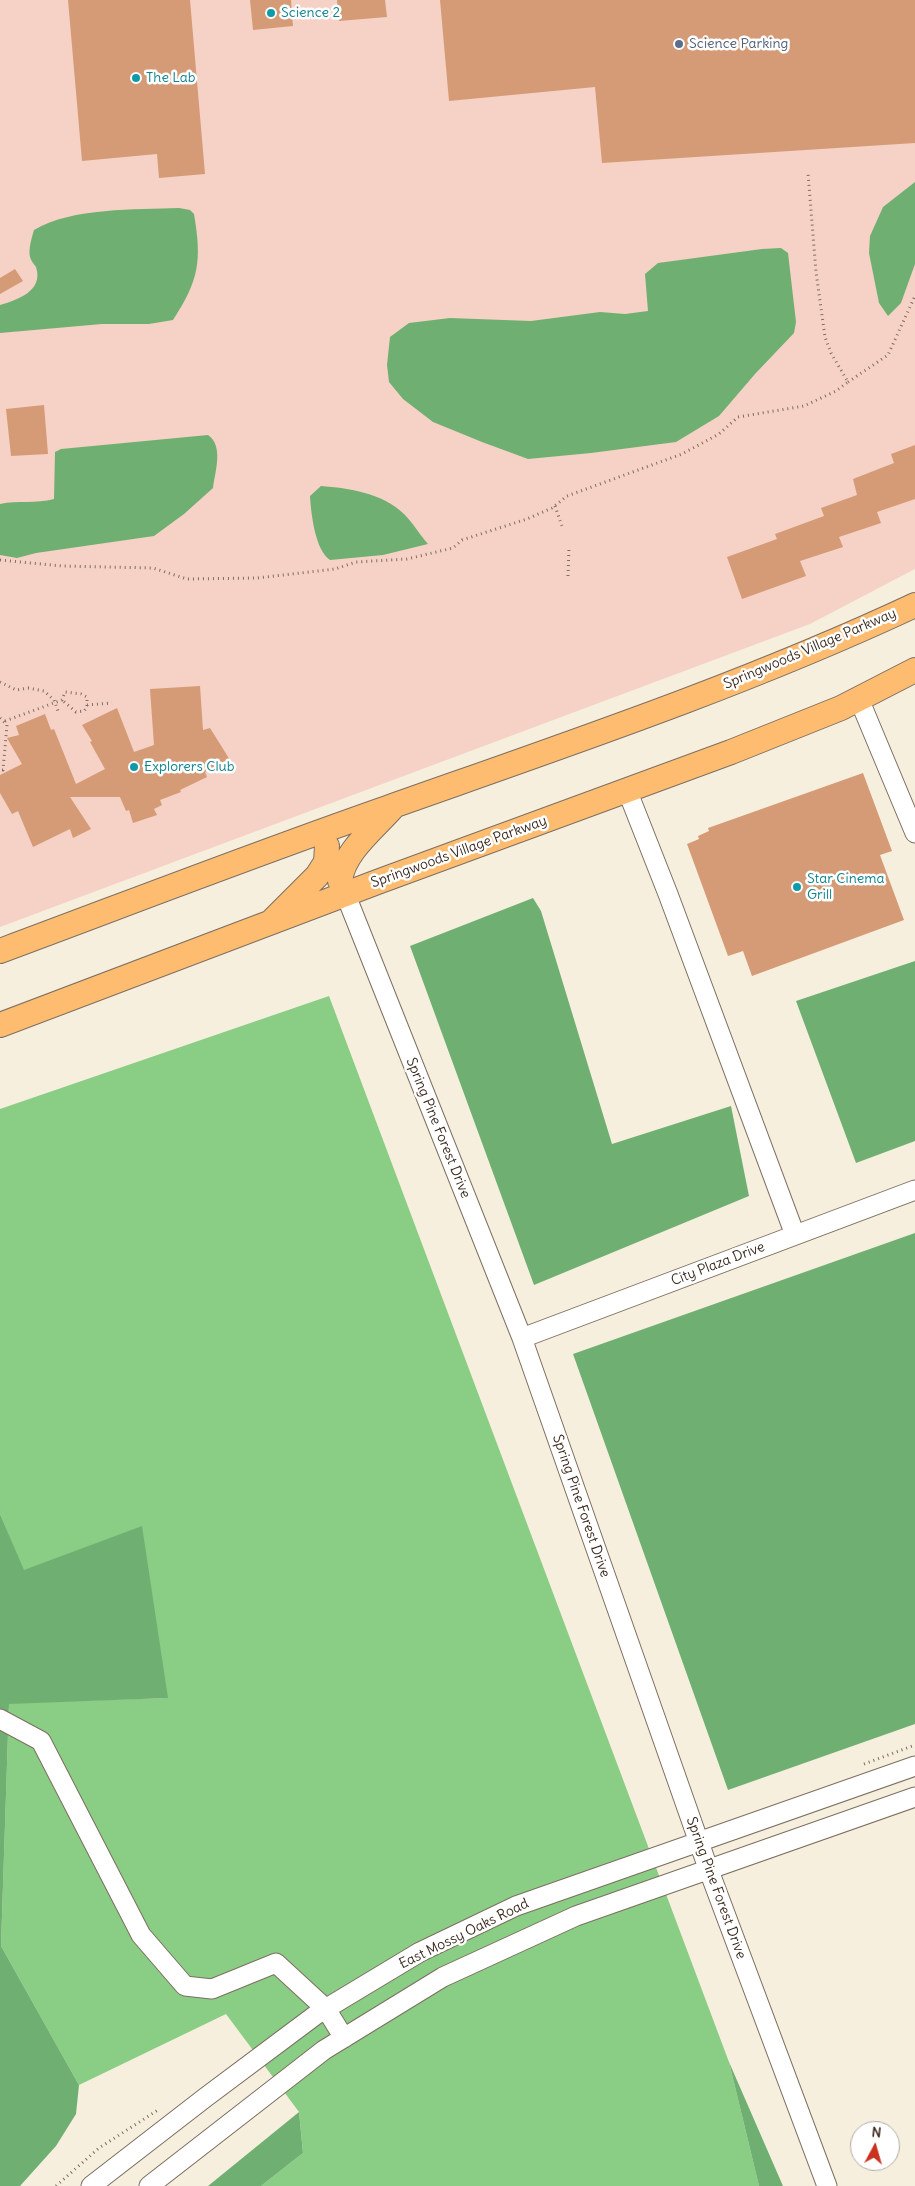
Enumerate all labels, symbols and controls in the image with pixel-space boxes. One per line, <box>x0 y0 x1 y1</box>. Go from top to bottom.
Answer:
place label: Science 2 <box>281 5 340 21</box>
marker: Science 2 <box>265 7 277 19</box>
place label: Science Parking <box>689 36 788 52</box>
marker: Science Parking <box>673 38 685 50</box>
place label: The Lab <box>146 70 196 86</box>
marker: The Lab <box>130 72 142 84</box>
street label: Springwoods Village Parkway <box>721 605 899 693</box>
place label: Explorers Club <box>144 759 235 775</box>
marker: Explorers Club <box>128 761 140 773</box>
street label: Springwoods Village Parkway <box>369 812 549 892</box>
place label: Star Cinema Grill <box>807 871 885 904</box>
marker: Star Cinema Grill <box>791 881 803 893</box>
street label: Spring Pine Forest Drive <box>402 1055 474 1201</box>
street label: City Plaza Drive <box>669 1238 767 1290</box>
street label: Spring Pine Forest Drive <box>549 1432 613 1580</box>
street label: Spring Pine Forest Drive <box>682 1815 750 1961</box>
street label: East Mossy Oaks Road <box>396 1895 532 1973</box>
north arrow <box>850 2121 900 2171</box>
text: N <box>871 2123 882 2142</box>

